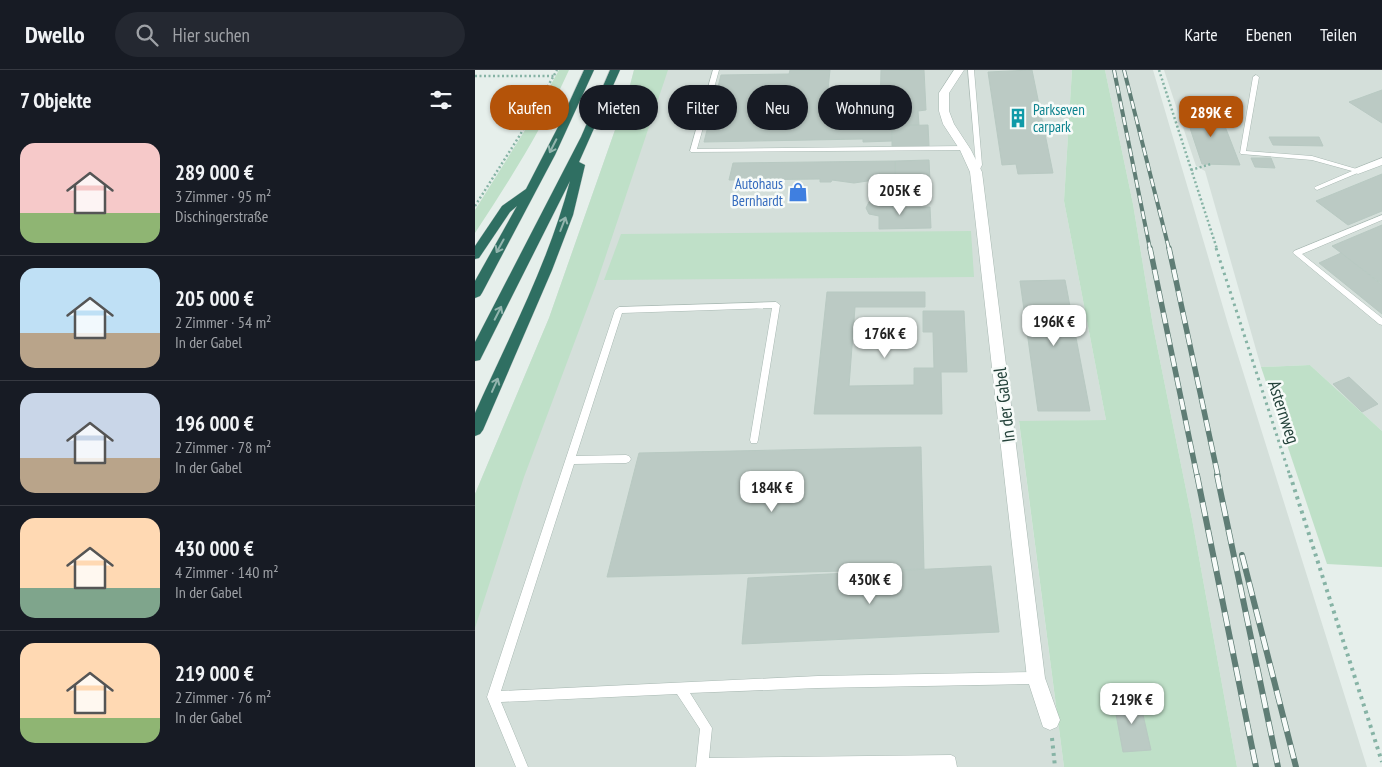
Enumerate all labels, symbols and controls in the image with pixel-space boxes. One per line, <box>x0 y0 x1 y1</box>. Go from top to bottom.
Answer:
search box <box>115 12 465 57</box>
text: Dwello <box>25 19 85 50</box>
icon: search <box>133 21 161 49</box>
text: Hier suchen <box>173 23 250 47</box>
text: Karte <box>1184 23 1218 46</box>
text: Ebenen <box>1246 23 1292 46</box>
text: Teilen <box>1320 23 1357 46</box>
chip: Kaufen <box>490 85 569 130</box>
chip: Mieten <box>579 85 658 130</box>
chip: Filter <box>668 85 737 130</box>
chip: Neu <box>747 85 808 130</box>
chip: Wohnung <box>818 85 912 130</box>
icon: filters <box>427 86 455 114</box>
text: 7 Objekte <box>20 87 92 114</box>
pin: 289K € <box>1170 96 1252 138</box>
place label: Parkseven carpark <box>1033 100 1085 136</box>
text: 289K € <box>1190 102 1232 122</box>
building icon: Parkseven carpark <box>1007 107 1029 129</box>
one-way arrow <box>548 138 557 153</box>
text: 289 000 € <box>175 159 254 186</box>
icon: home <box>60 163 120 223</box>
place label: Autohaus Bernhardt <box>732 174 783 210</box>
pin: 205K € <box>859 174 941 216</box>
text: 205K € <box>879 180 921 200</box>
shop icon: Autohaus Bernhardt <box>787 181 809 203</box>
text: 3 Zimmer · 95 m² <box>175 186 271 206</box>
text: Dischingerstraße <box>175 206 268 226</box>
one-way arrow <box>559 217 568 233</box>
one-way arrow <box>495 239 505 254</box>
text: 205 000 € <box>175 285 254 312</box>
icon: home <box>60 288 120 348</box>
pin: 196K € <box>1013 304 1095 347</box>
one-way arrow <box>493 306 503 321</box>
text: 196K € <box>1033 311 1075 331</box>
text: 2 Zimmer · 54 m² <box>175 312 271 332</box>
pin: 176K € <box>844 316 926 359</box>
text: 176K € <box>864 323 906 343</box>
text: In der Gabel <box>175 332 242 352</box>
street label: In der Gabel <box>988 365 1020 444</box>
street label: Asternweg <box>1263 377 1305 447</box>
one-way arrow <box>490 378 500 393</box>
text: 196 000 € <box>175 410 254 437</box>
icon: home <box>60 413 120 473</box>
text: 2 Zimmer · 78 m² <box>175 437 271 457</box>
text: In der Gabel <box>175 457 242 477</box>
pin: 184K € <box>731 470 813 513</box>
text: 184K € <box>751 477 793 497</box>
text: 430 000 € <box>175 535 254 562</box>
icon: home <box>60 538 120 598</box>
text: 4 Zimmer · 140 m² <box>175 562 279 582</box>
pin: 430K € <box>829 562 911 605</box>
text: 430K € <box>849 569 891 589</box>
text: In der Gabel <box>175 582 242 602</box>
text: 219 000 € <box>175 660 254 687</box>
icon: home <box>60 663 120 723</box>
pin: 219K € <box>1091 682 1173 725</box>
text: 2 Zimmer · 76 m² <box>175 687 271 707</box>
text: 219K € <box>1111 689 1153 709</box>
text: In der Gabel <box>175 707 242 727</box>

